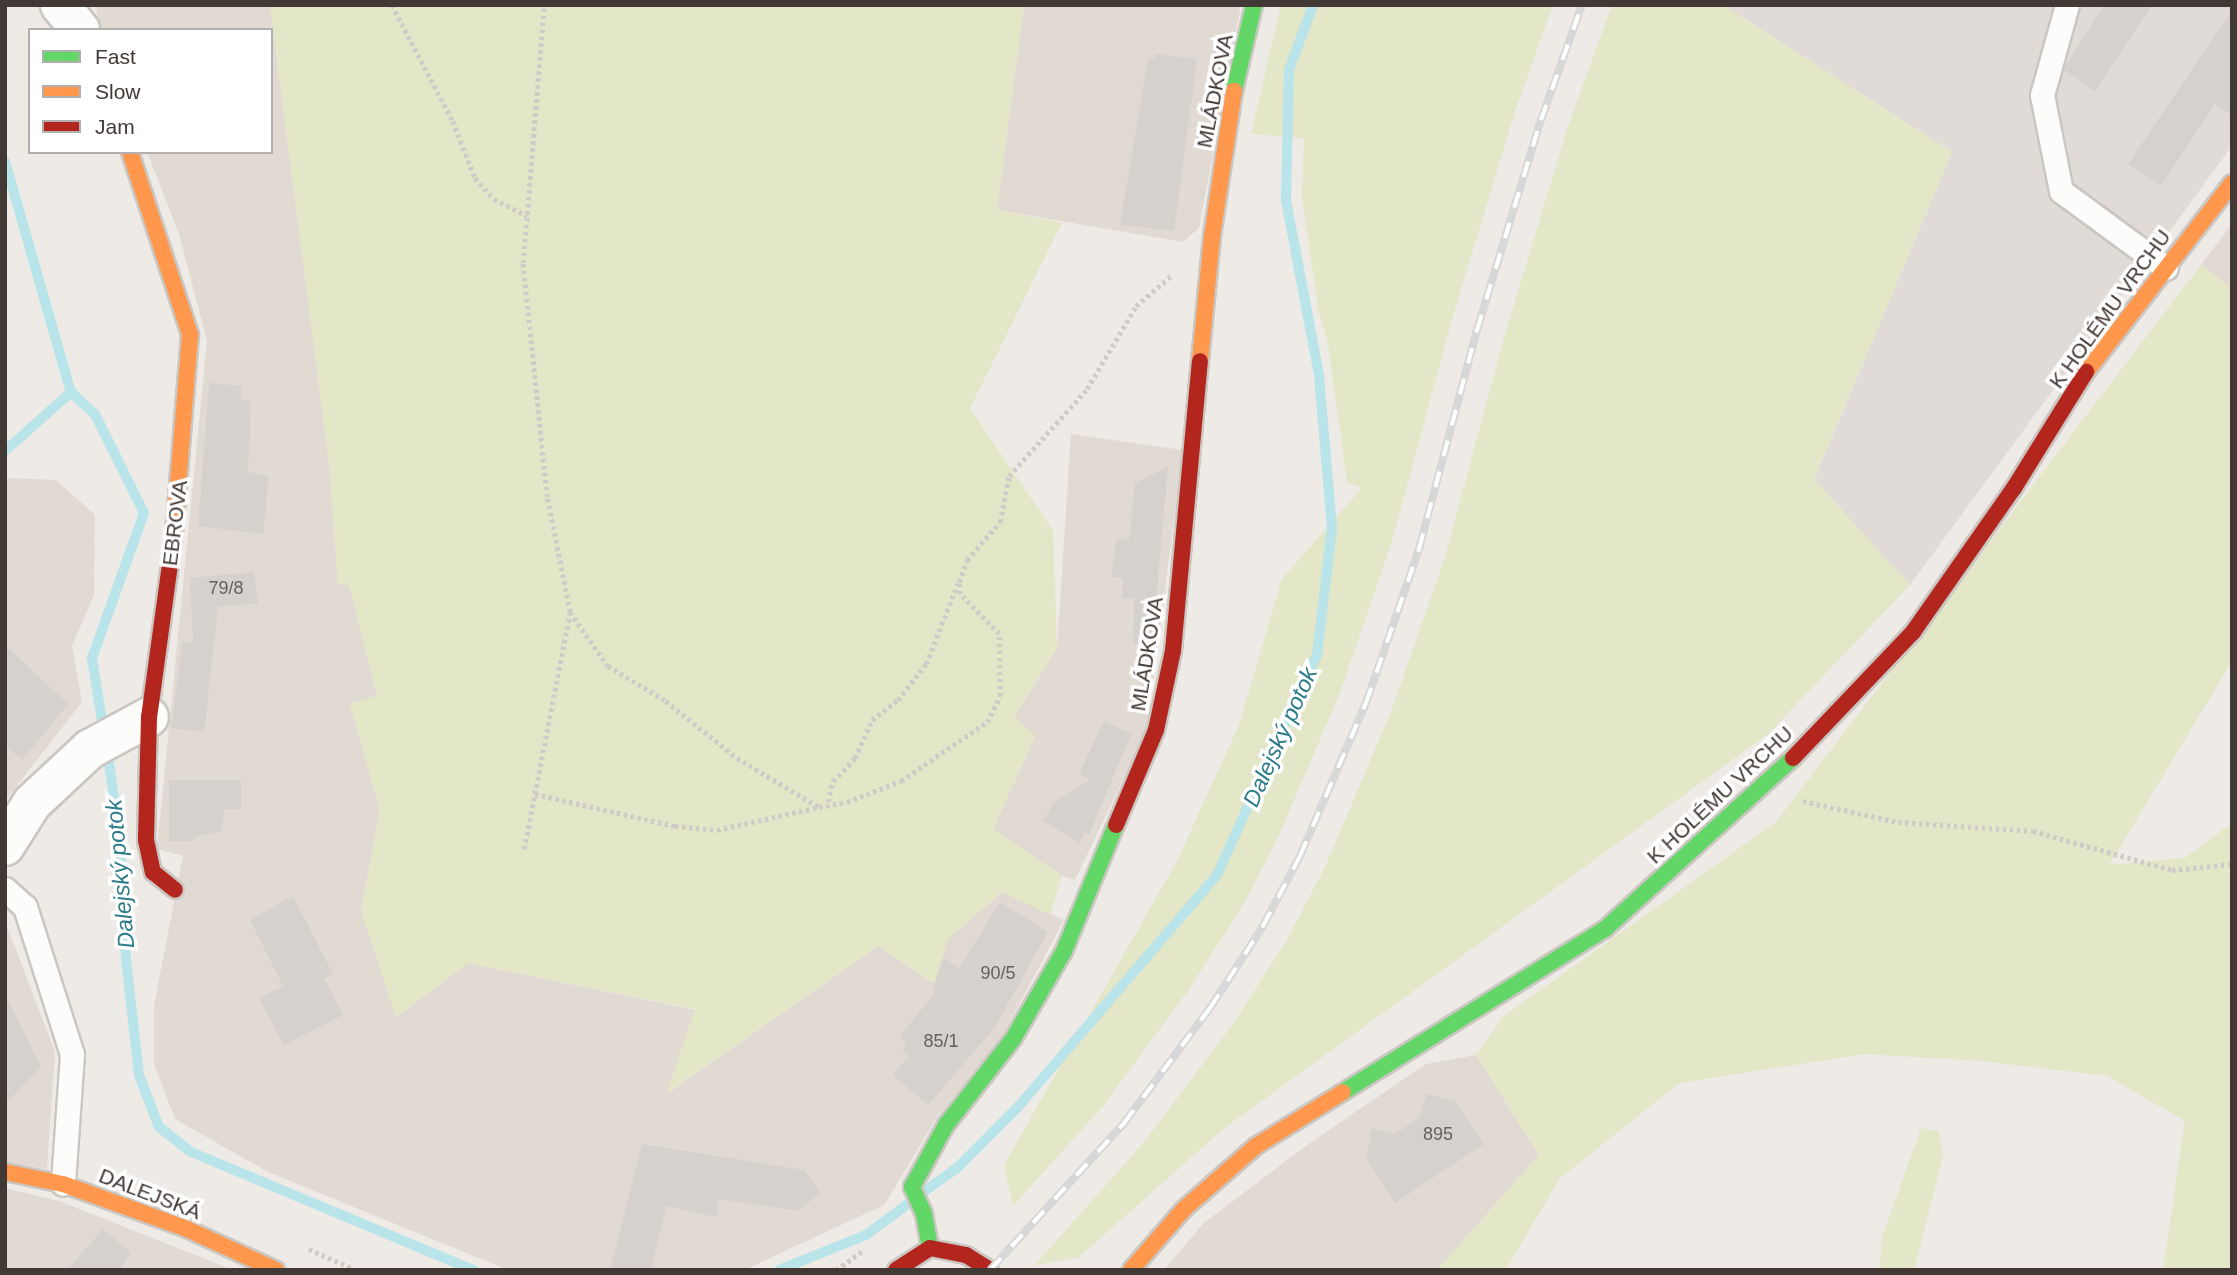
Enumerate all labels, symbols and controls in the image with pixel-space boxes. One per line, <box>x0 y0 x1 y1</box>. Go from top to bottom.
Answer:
legend <box>28 28 273 154</box>
street label: MLÁDKOVA <box>1192 32 1238 150</box>
text: Fast <box>95 45 136 68</box>
text: Slow <box>95 80 141 103</box>
text: Jam <box>95 115 135 138</box>
street label: K HOLÉMU VRCHU <box>2044 225 2176 393</box>
street label: EBROVA <box>157 479 193 567</box>
house number: 79/8 <box>208 577 244 599</box>
street label: MLÁDKOVA <box>1126 595 1168 713</box>
water label: Dalejský potok <box>1237 663 1323 811</box>
street label: K HOLÉMU VRCHU <box>1642 721 1798 869</box>
water label: Dalejský potok <box>100 798 140 950</box>
house number: 90/5 <box>980 962 1016 984</box>
house number: 85/1 <box>923 1030 959 1052</box>
house number: 895 <box>1423 1123 1453 1145</box>
street label: DALEJSKÁ <box>95 1163 205 1225</box>

